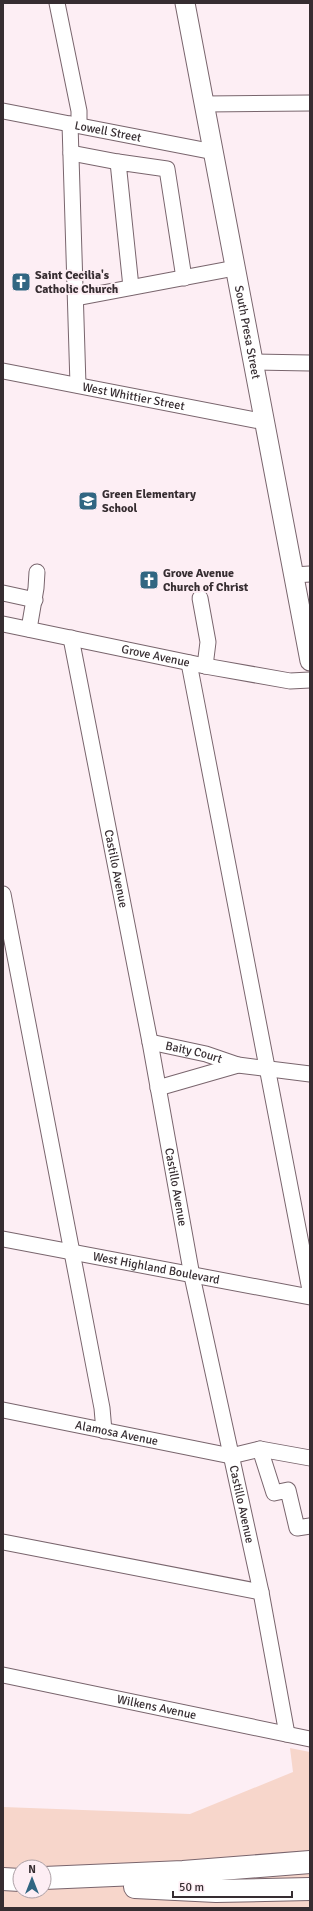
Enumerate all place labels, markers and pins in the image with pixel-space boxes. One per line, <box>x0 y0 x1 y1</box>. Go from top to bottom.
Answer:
place label: Saint Cecilia's Catholic Church <box>35 268 119 297</box>
church icon: Saint Cecilia's Catholic Church <box>10 271 32 293</box>
place label: Green Elementary School <box>102 487 196 516</box>
school or university icon: Green Elementary School <box>77 490 99 512</box>
place label: Grove Avenue Church of Christ <box>163 566 249 595</box>
church icon: Grove Avenue Church of Christ <box>138 569 160 591</box>

